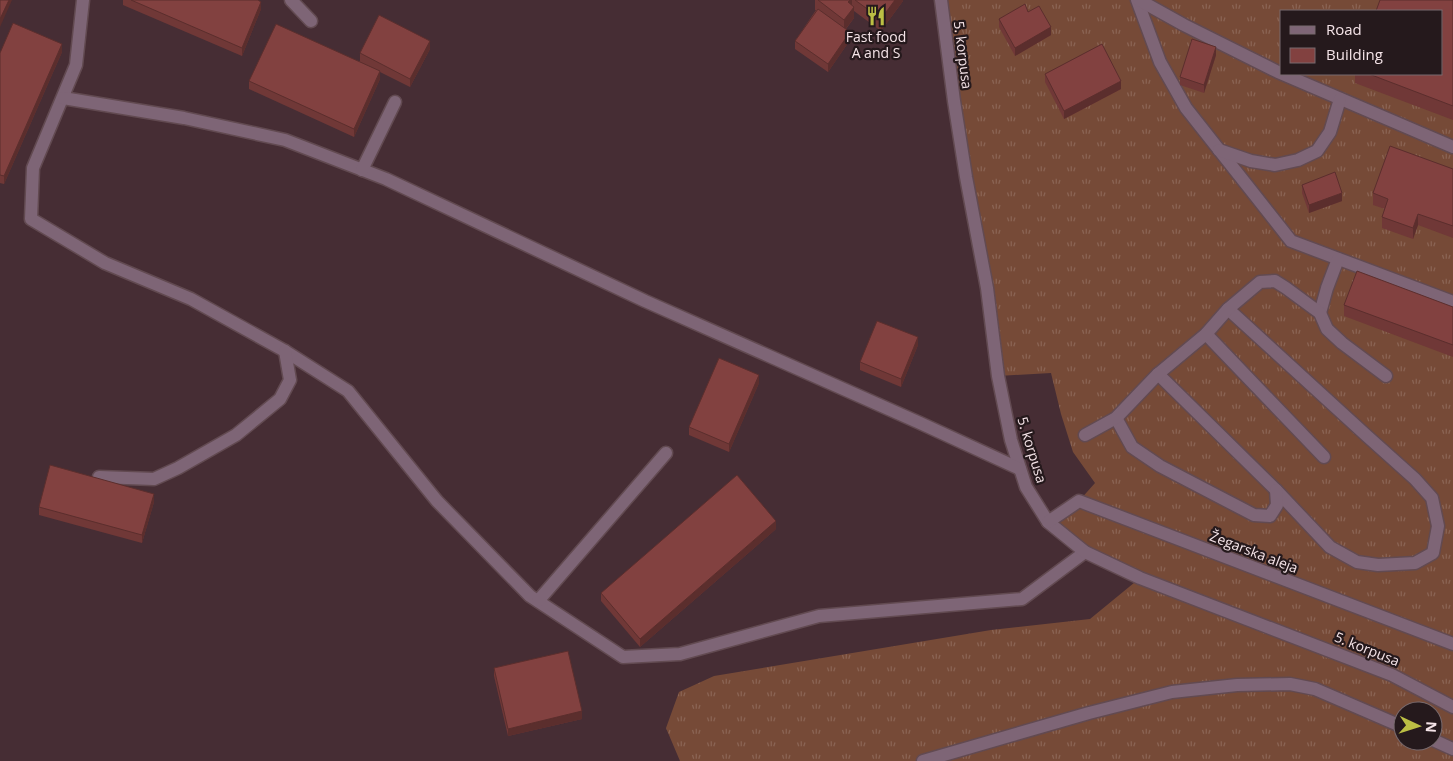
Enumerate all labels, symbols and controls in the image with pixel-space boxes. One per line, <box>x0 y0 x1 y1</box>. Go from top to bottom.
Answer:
restaurant icon: Fast food A and S <box>865 5 887 27</box>
legend <box>1280 10 1443 75</box>
text: Road <box>1326 19 1362 39</box>
street label: 5. korpusa <box>950 20 977 90</box>
place label: Fast food A and S <box>846 27 906 62</box>
text: Building <box>1326 44 1383 64</box>
street label: 5. korpusa <box>1013 414 1052 485</box>
street label: Žegarska aleja <box>1207 526 1301 577</box>
street label: 5. korpusa <box>1332 627 1402 670</box>
north arrow <box>1393 701 1443 751</box>
text: N <box>1422 721 1441 733</box>

